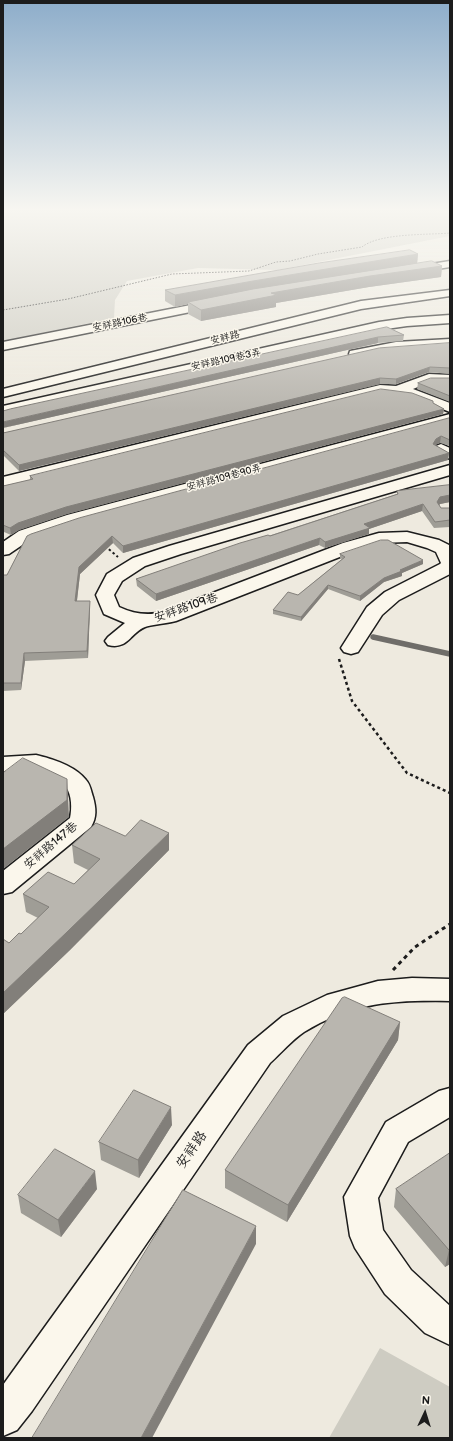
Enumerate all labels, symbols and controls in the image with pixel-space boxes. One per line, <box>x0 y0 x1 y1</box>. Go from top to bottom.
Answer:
street label: 安祥路106巷 <box>91 312 149 334</box>
street label: 安祥路 <box>209 329 241 347</box>
street label: 安祥路109巷3弄 <box>190 347 262 373</box>
street label: 安祥路109巷90弄 <box>185 462 263 494</box>
street label: 安祥路109巷 <box>152 590 220 626</box>
street label: 安祥路147巷 <box>21 819 81 873</box>
street label: 安祥路 <box>173 1128 211 1172</box>
north arrow <box>405 1393 445 1433</box>
text: N <box>421 1394 430 1407</box>

